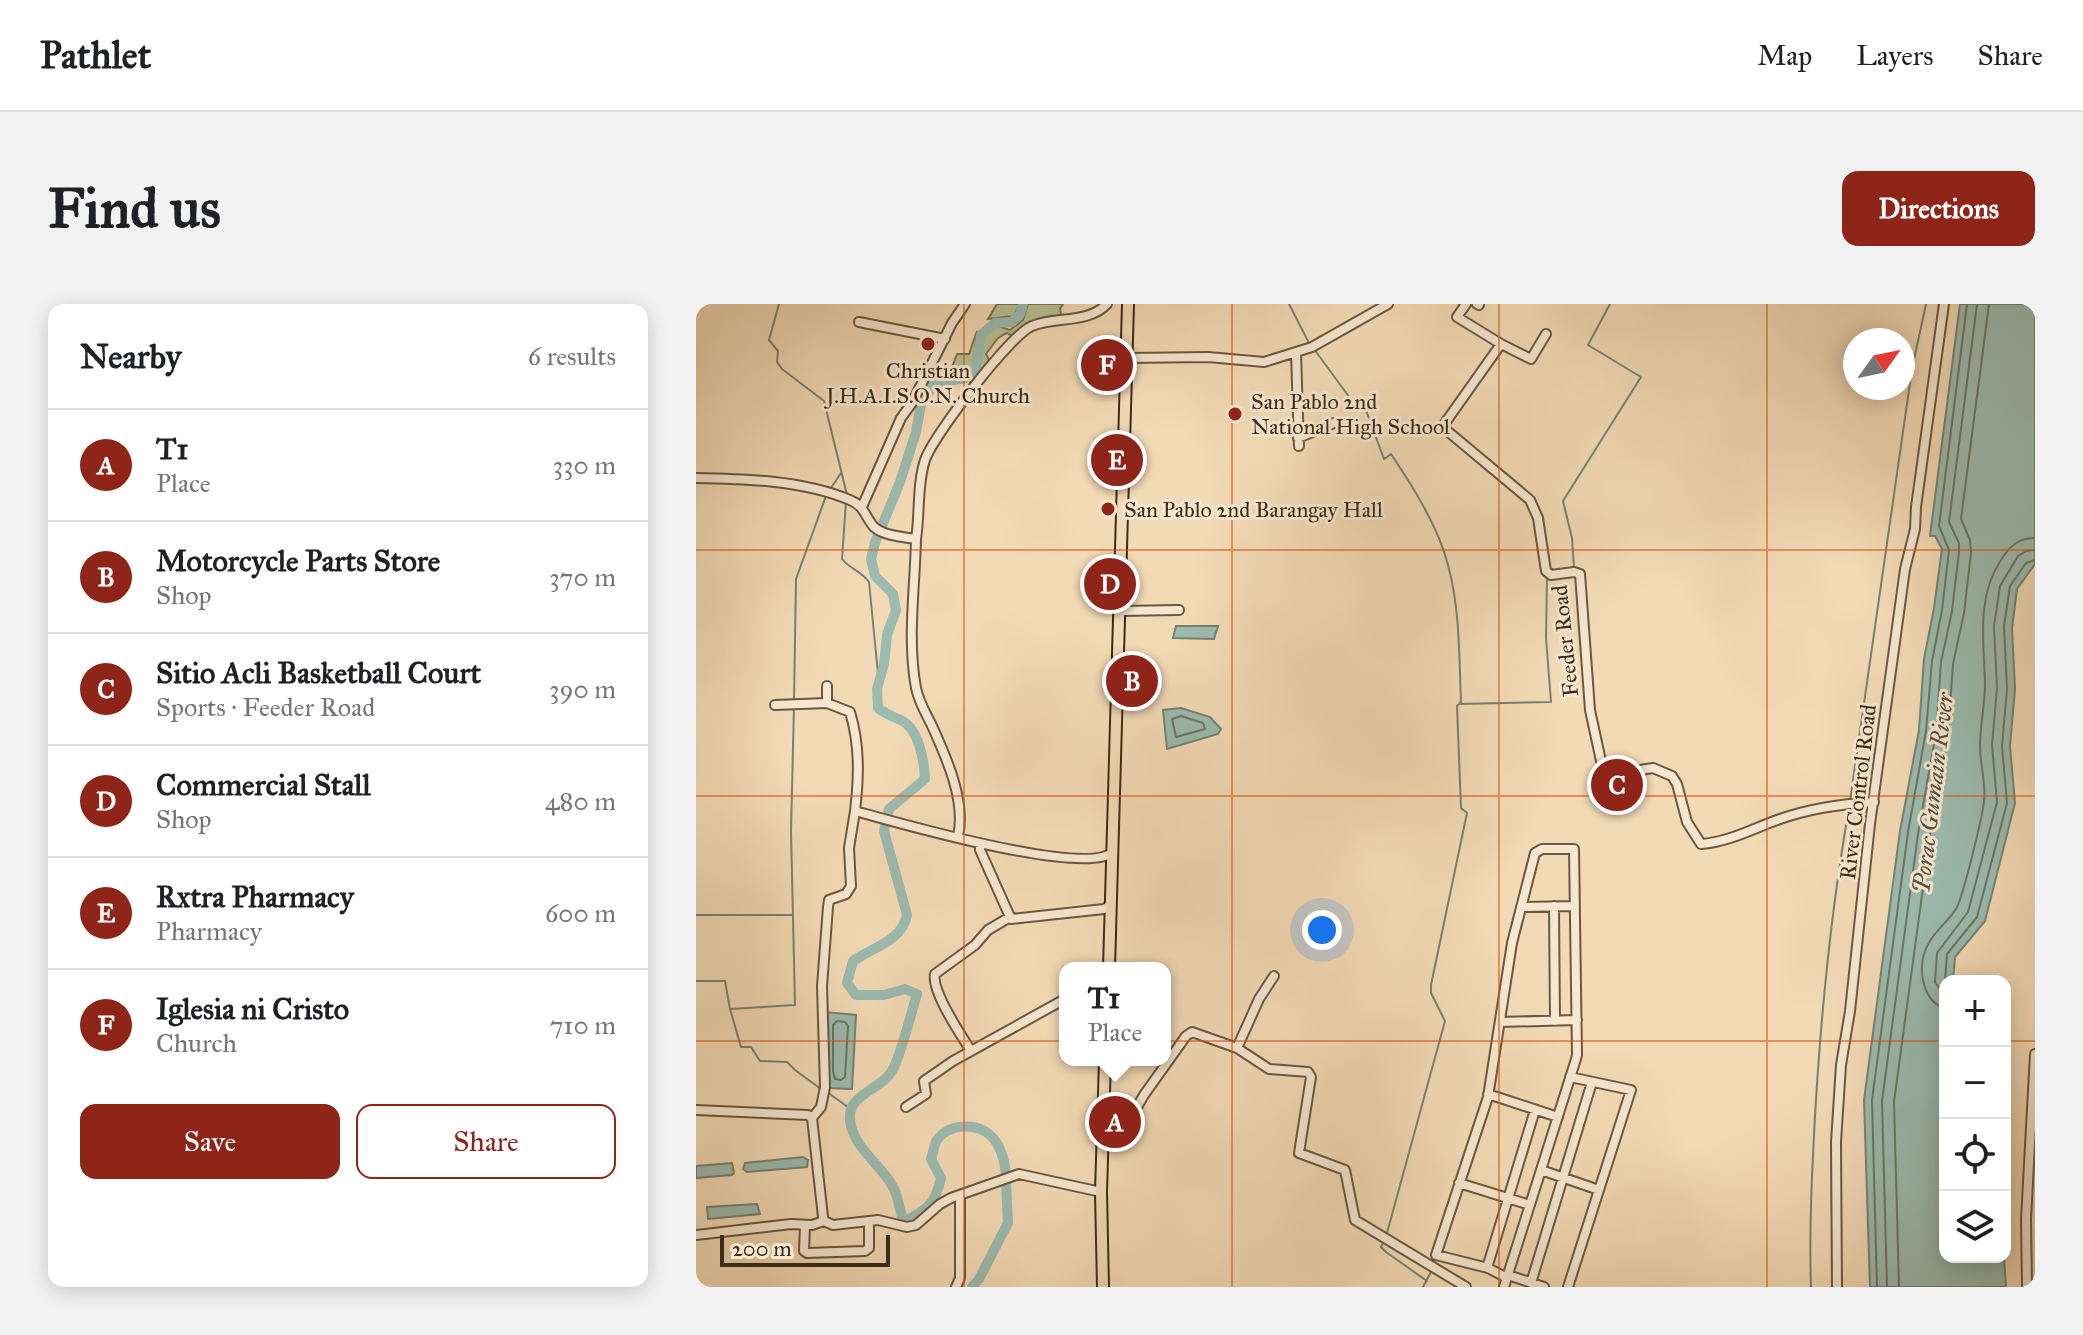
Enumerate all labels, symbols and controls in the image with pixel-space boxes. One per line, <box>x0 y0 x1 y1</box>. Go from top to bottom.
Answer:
text: Pathlet <box>40 32 151 78</box>
text: Map <box>1757 38 1812 73</box>
text: Layers <box>1856 38 1934 73</box>
text: Share <box>1978 38 2043 73</box>
button: Directions <box>1842 171 2035 246</box>
text: Find us <box>48 174 221 242</box>
north arrow <box>1843 328 1915 400</box>
marker: Christian J.H.A.I.S.O.N. Church <box>919 335 937 353</box>
pin: F <box>1081 335 1133 395</box>
text: Nearby <box>80 336 182 377</box>
text: 6 results <box>528 340 616 372</box>
place label: Christian J.H.A.I.S.O.N. Church <box>824 357 1030 409</box>
place label: San Pablo 2nd National High School <box>1251 388 1450 440</box>
marker: San Pablo 2nd National High School <box>1226 405 1244 423</box>
pin: E <box>1091 430 1143 490</box>
text: T1 <box>156 431 188 467</box>
text: A <box>97 449 115 481</box>
text: 330 m <box>553 449 616 481</box>
text: Place <box>156 467 211 499</box>
place label: San Pablo 2nd Barangay Hall <box>1124 496 1383 523</box>
marker: San Pablo 2nd Barangay Hall <box>1099 500 1117 518</box>
text: Motorcycle Parts Store <box>156 543 440 579</box>
pin: D <box>1084 554 1136 614</box>
text: B <box>97 561 115 593</box>
text: 370 m <box>549 561 616 593</box>
text: Shop <box>156 579 212 611</box>
street label: Feeder Road <box>1546 584 1584 698</box>
pin: B <box>1106 651 1158 711</box>
text: Sitio Acli Basketball Court <box>156 655 481 691</box>
text: C <box>97 673 115 705</box>
text: 390 m <box>549 673 616 705</box>
water label: Porac Gumain River <box>1906 689 1960 895</box>
text: Sports · Feeder Road <box>156 691 375 723</box>
street label: River Control Road <box>1834 703 1882 881</box>
pin: C <box>1591 755 1643 815</box>
text: Commercial Stall <box>156 767 371 803</box>
text: D <box>96 785 116 817</box>
text: 480 m <box>545 785 616 817</box>
text: Shop <box>156 803 212 835</box>
text: Rxtra Pharmacy <box>156 879 354 915</box>
text: E <box>97 897 115 929</box>
text: 600 m <box>545 897 616 929</box>
your location <box>1302 910 1342 950</box>
text: Pharmacy <box>156 915 262 947</box>
popup <box>1059 962 1171 1066</box>
map controls <box>1939 975 2011 1263</box>
button: + <box>1939 975 2011 1047</box>
text: T1 <box>1088 980 1120 1016</box>
text: Iglesia ni Cristo <box>156 991 349 1027</box>
text: F <box>98 1009 115 1041</box>
text: 710 m <box>549 1009 616 1041</box>
text: Place <box>1088 1016 1142 1048</box>
text: Church <box>156 1027 237 1059</box>
button: − <box>1939 1047 2011 1119</box>
pin: A <box>1089 1092 1141 1152</box>
button: Save <box>80 1104 340 1179</box>
button: Share <box>356 1104 616 1179</box>
button: locate <box>1939 1119 2011 1191</box>
button: layers <box>1939 1191 2011 1263</box>
scale bar <box>720 1231 890 1267</box>
text: 200 m <box>732 1235 792 1262</box>

